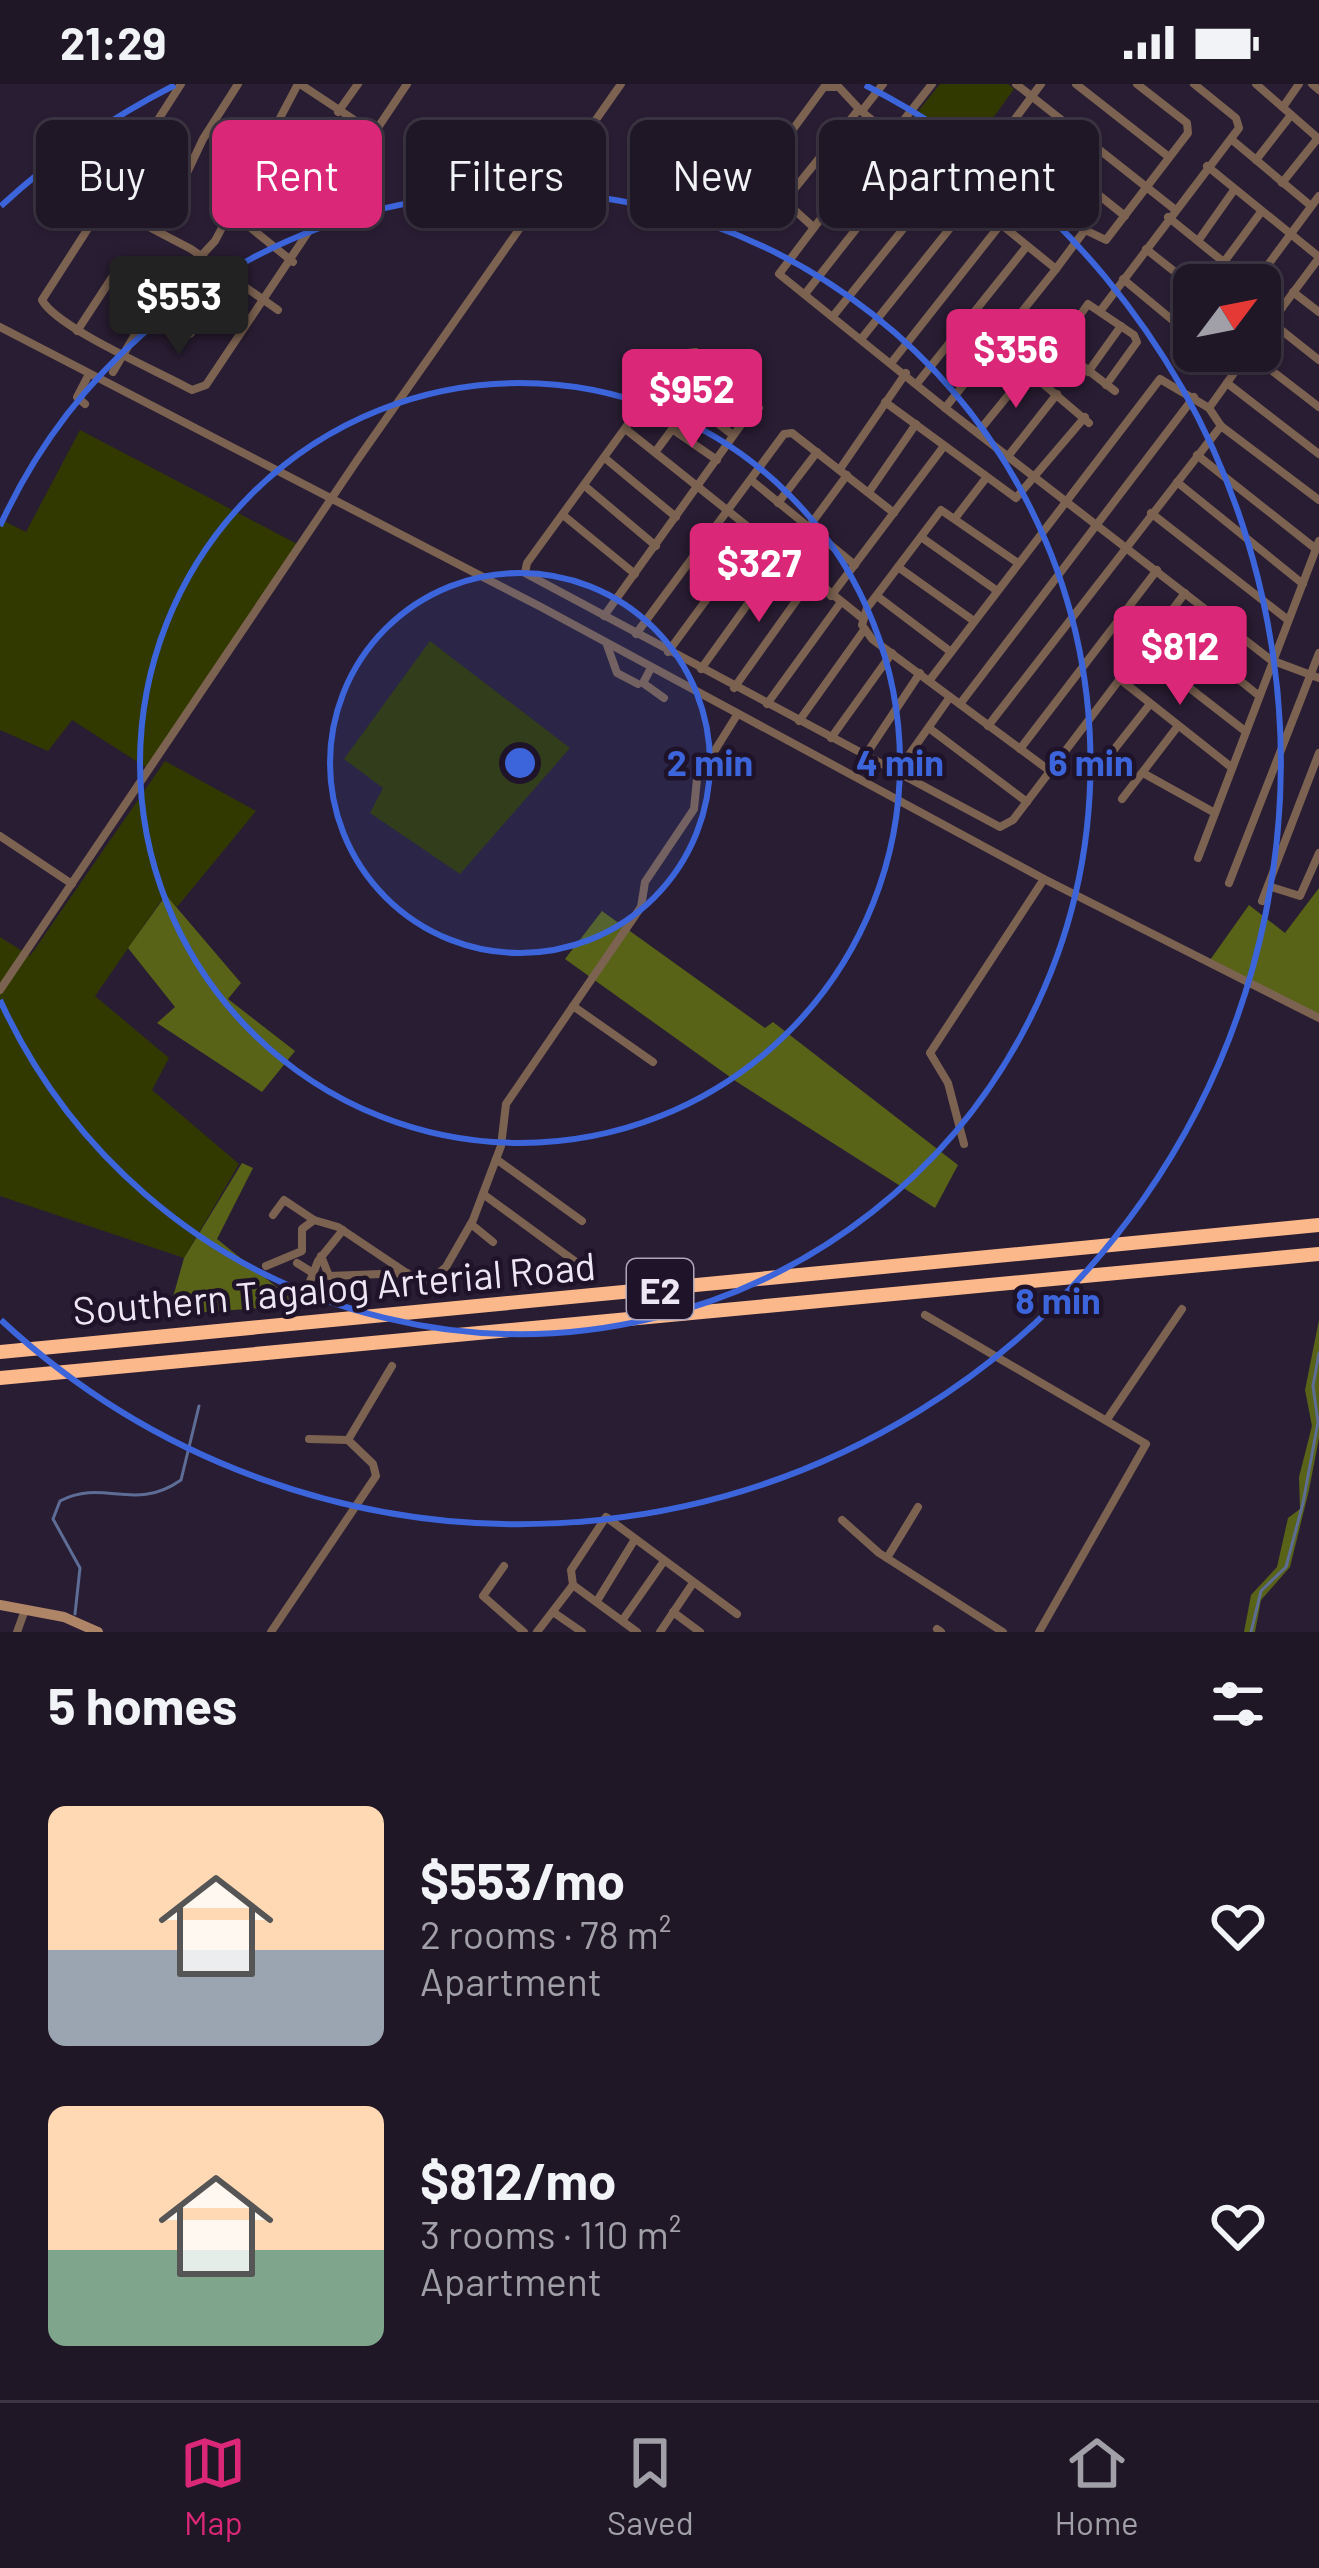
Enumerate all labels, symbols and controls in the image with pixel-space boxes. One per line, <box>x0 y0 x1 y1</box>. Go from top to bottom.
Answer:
text: 21:29 <box>60 15 166 69</box>
chip: Buy <box>36 120 188 228</box>
chip: Rent <box>212 120 382 228</box>
chip: Filters <box>406 120 606 228</box>
chip: New <box>630 120 795 228</box>
chip: Apartment <box>819 120 1099 228</box>
pin: $553 <box>108 256 250 358</box>
north arrow <box>1173 264 1281 372</box>
map controls <box>1173 264 1281 372</box>
text: $553 <box>136 271 222 318</box>
pin: $356 <box>945 309 1087 411</box>
text: $356 <box>973 324 1059 371</box>
pin: $952 <box>621 349 763 451</box>
text: $952 <box>649 364 735 411</box>
pin: $327 <box>688 523 830 625</box>
text: $327 <box>717 538 801 585</box>
pin: $812 <box>1109 606 1251 708</box>
text: $812 <box>1141 621 1219 668</box>
text: 2 min <box>667 740 753 783</box>
text: 4 min <box>856 740 944 783</box>
text: 6 min <box>1048 740 1134 783</box>
centre of rings <box>499 742 541 784</box>
street label: Southern Tagalog Arterial Road <box>71 1241 597 1333</box>
road number: E2 <box>627 1259 693 1319</box>
text: 8 min <box>1015 1278 1101 1321</box>
icon: filters <box>1205 1671 1271 1737</box>
text: 5 homes <box>48 1674 237 1735</box>
text: $553/mo <box>420 1849 625 1910</box>
icon: home <box>144 1854 288 1998</box>
icon: heart <box>1205 1893 1271 1959</box>
text: 2 rooms · 78 m² <box>420 1910 672 1957</box>
text: Apartment <box>420 1957 602 2004</box>
text: $812/mo <box>420 2149 616 2210</box>
icon: home <box>144 2154 288 2298</box>
icon: heart <box>1205 2193 1271 2259</box>
text: 3 rooms · 110 m² <box>420 2210 681 2257</box>
text: Apartment <box>420 2257 602 2304</box>
tab: Map <box>180 2430 246 2542</box>
tab: Saved <box>607 2430 694 2542</box>
tab: Home <box>1054 2430 1139 2542</box>

